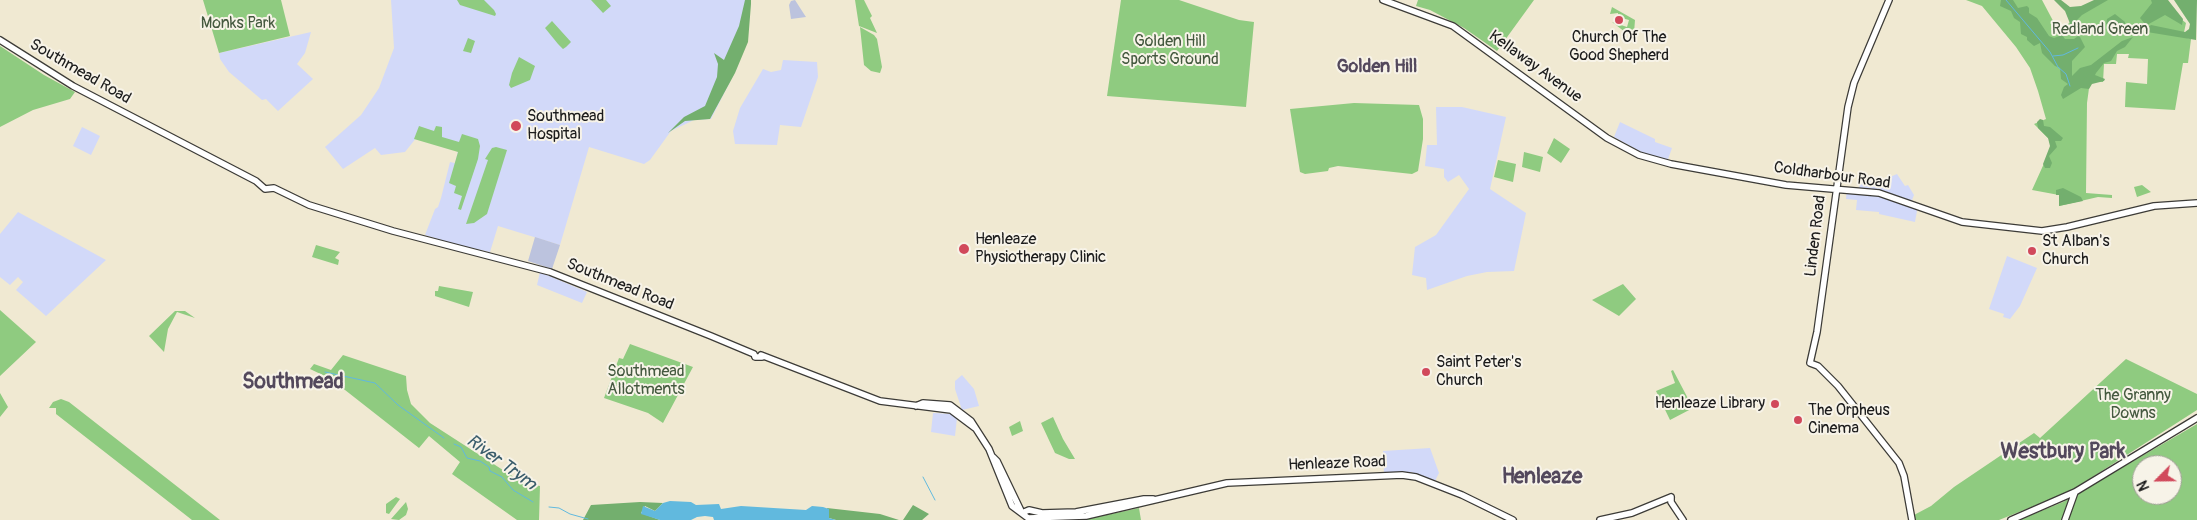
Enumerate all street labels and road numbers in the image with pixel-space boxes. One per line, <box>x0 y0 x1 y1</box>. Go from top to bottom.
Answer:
street label: Kellaway Avenue <box>1485 27 1585 107</box>
street label: Southmead Road <box>26 35 134 109</box>
street label: Coldharbour Road <box>1772 158 1892 194</box>
street label: Linden Road <box>1801 194 1831 278</box>
street label: Southmead Road <box>564 255 676 315</box>
street label: Henleaze Road <box>1288 453 1386 475</box>

